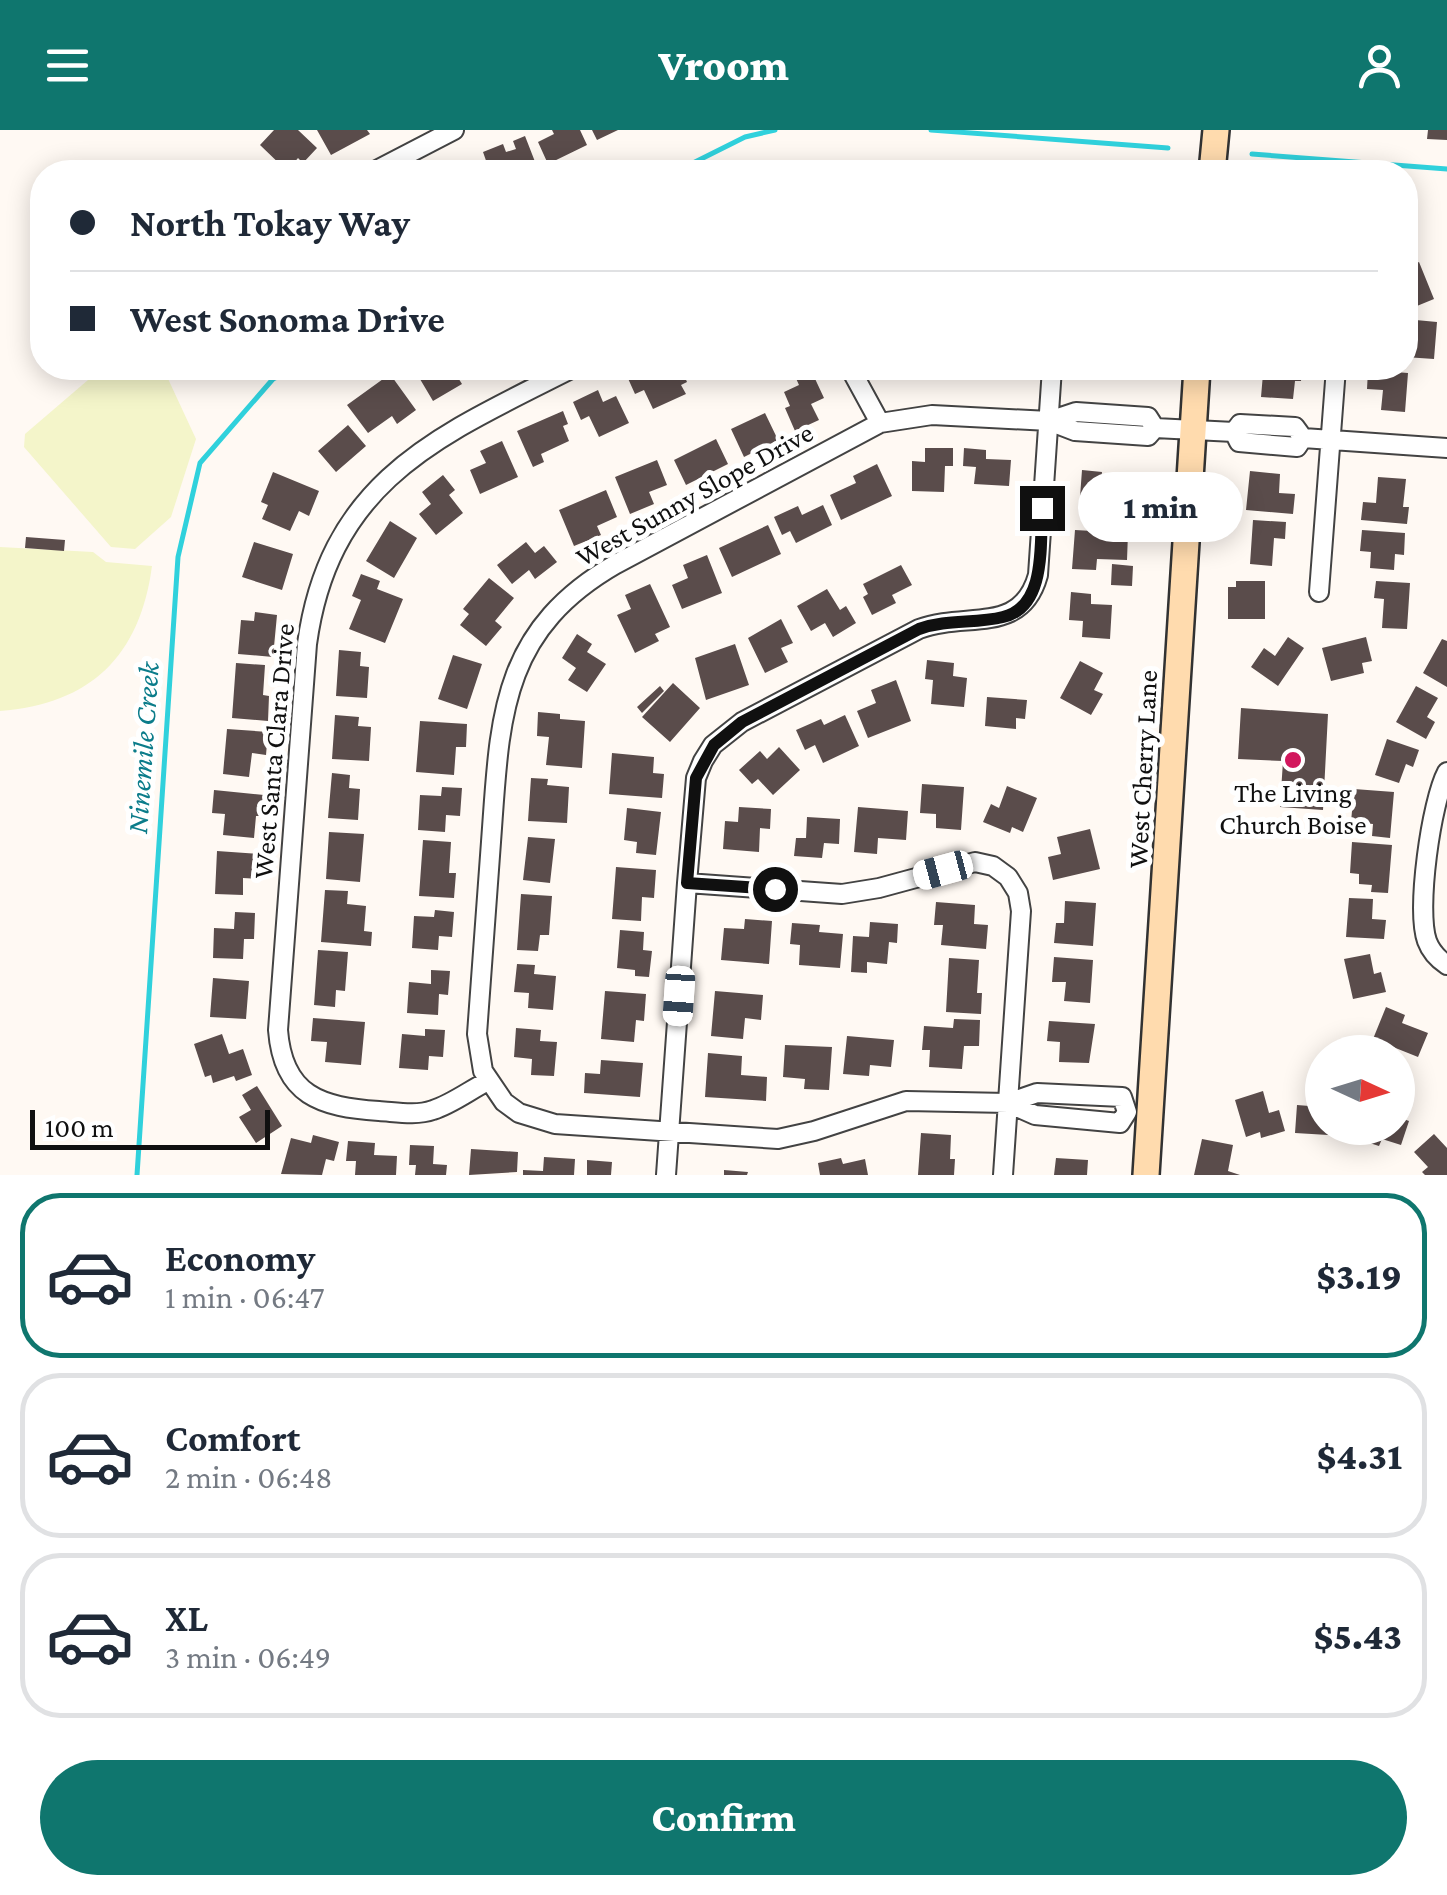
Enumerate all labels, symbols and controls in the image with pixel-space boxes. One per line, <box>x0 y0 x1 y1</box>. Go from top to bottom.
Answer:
icon: menu <box>40 38 95 93</box>
icon: person <box>1352 38 1407 93</box>
text: Vroom <box>658 40 789 90</box>
text: North Tokay Way <box>130 202 410 244</box>
text: West Sonoma Drive <box>130 298 445 340</box>
street label: West Sunny Slope Drive <box>570 416 818 572</box>
callout: 1 min <box>1077 473 1242 543</box>
route end <box>1020 486 1065 531</box>
text: 1 min <box>1123 489 1198 525</box>
street label: West Santa Clara Drive <box>247 622 300 880</box>
water label: Ninemile Creek <box>120 659 165 835</box>
street label: West Cherry Lane <box>1122 669 1163 869</box>
marker: The Living Church Boise <box>1282 749 1304 771</box>
place label: The Living Church Boise <box>1219 777 1367 840</box>
car <box>910 848 976 892</box>
route start <box>753 867 798 912</box>
car <box>662 965 696 1027</box>
north arrow <box>1305 1035 1415 1145</box>
map controls <box>1305 1035 1415 1145</box>
scale bar <box>30 1105 270 1150</box>
text: 100 m <box>45 1112 114 1143</box>
icon: car <box>45 1231 135 1321</box>
text: Economy <box>165 1237 315 1279</box>
text: $3.19 <box>1316 1255 1402 1297</box>
text: 1 min · 06:47 <box>165 1279 325 1315</box>
icon: car <box>45 1411 135 1501</box>
text: Comfort <box>165 1417 301 1459</box>
text: $4.31 <box>1317 1435 1402 1477</box>
text: 2 min · 06:48 <box>165 1459 332 1495</box>
icon: car <box>45 1591 135 1681</box>
text: XL <box>165 1597 208 1639</box>
text: $5.43 <box>1313 1615 1402 1657</box>
text: 3 min · 06:49 <box>165 1639 331 1675</box>
button: Confirm <box>40 1760 1407 1875</box>

